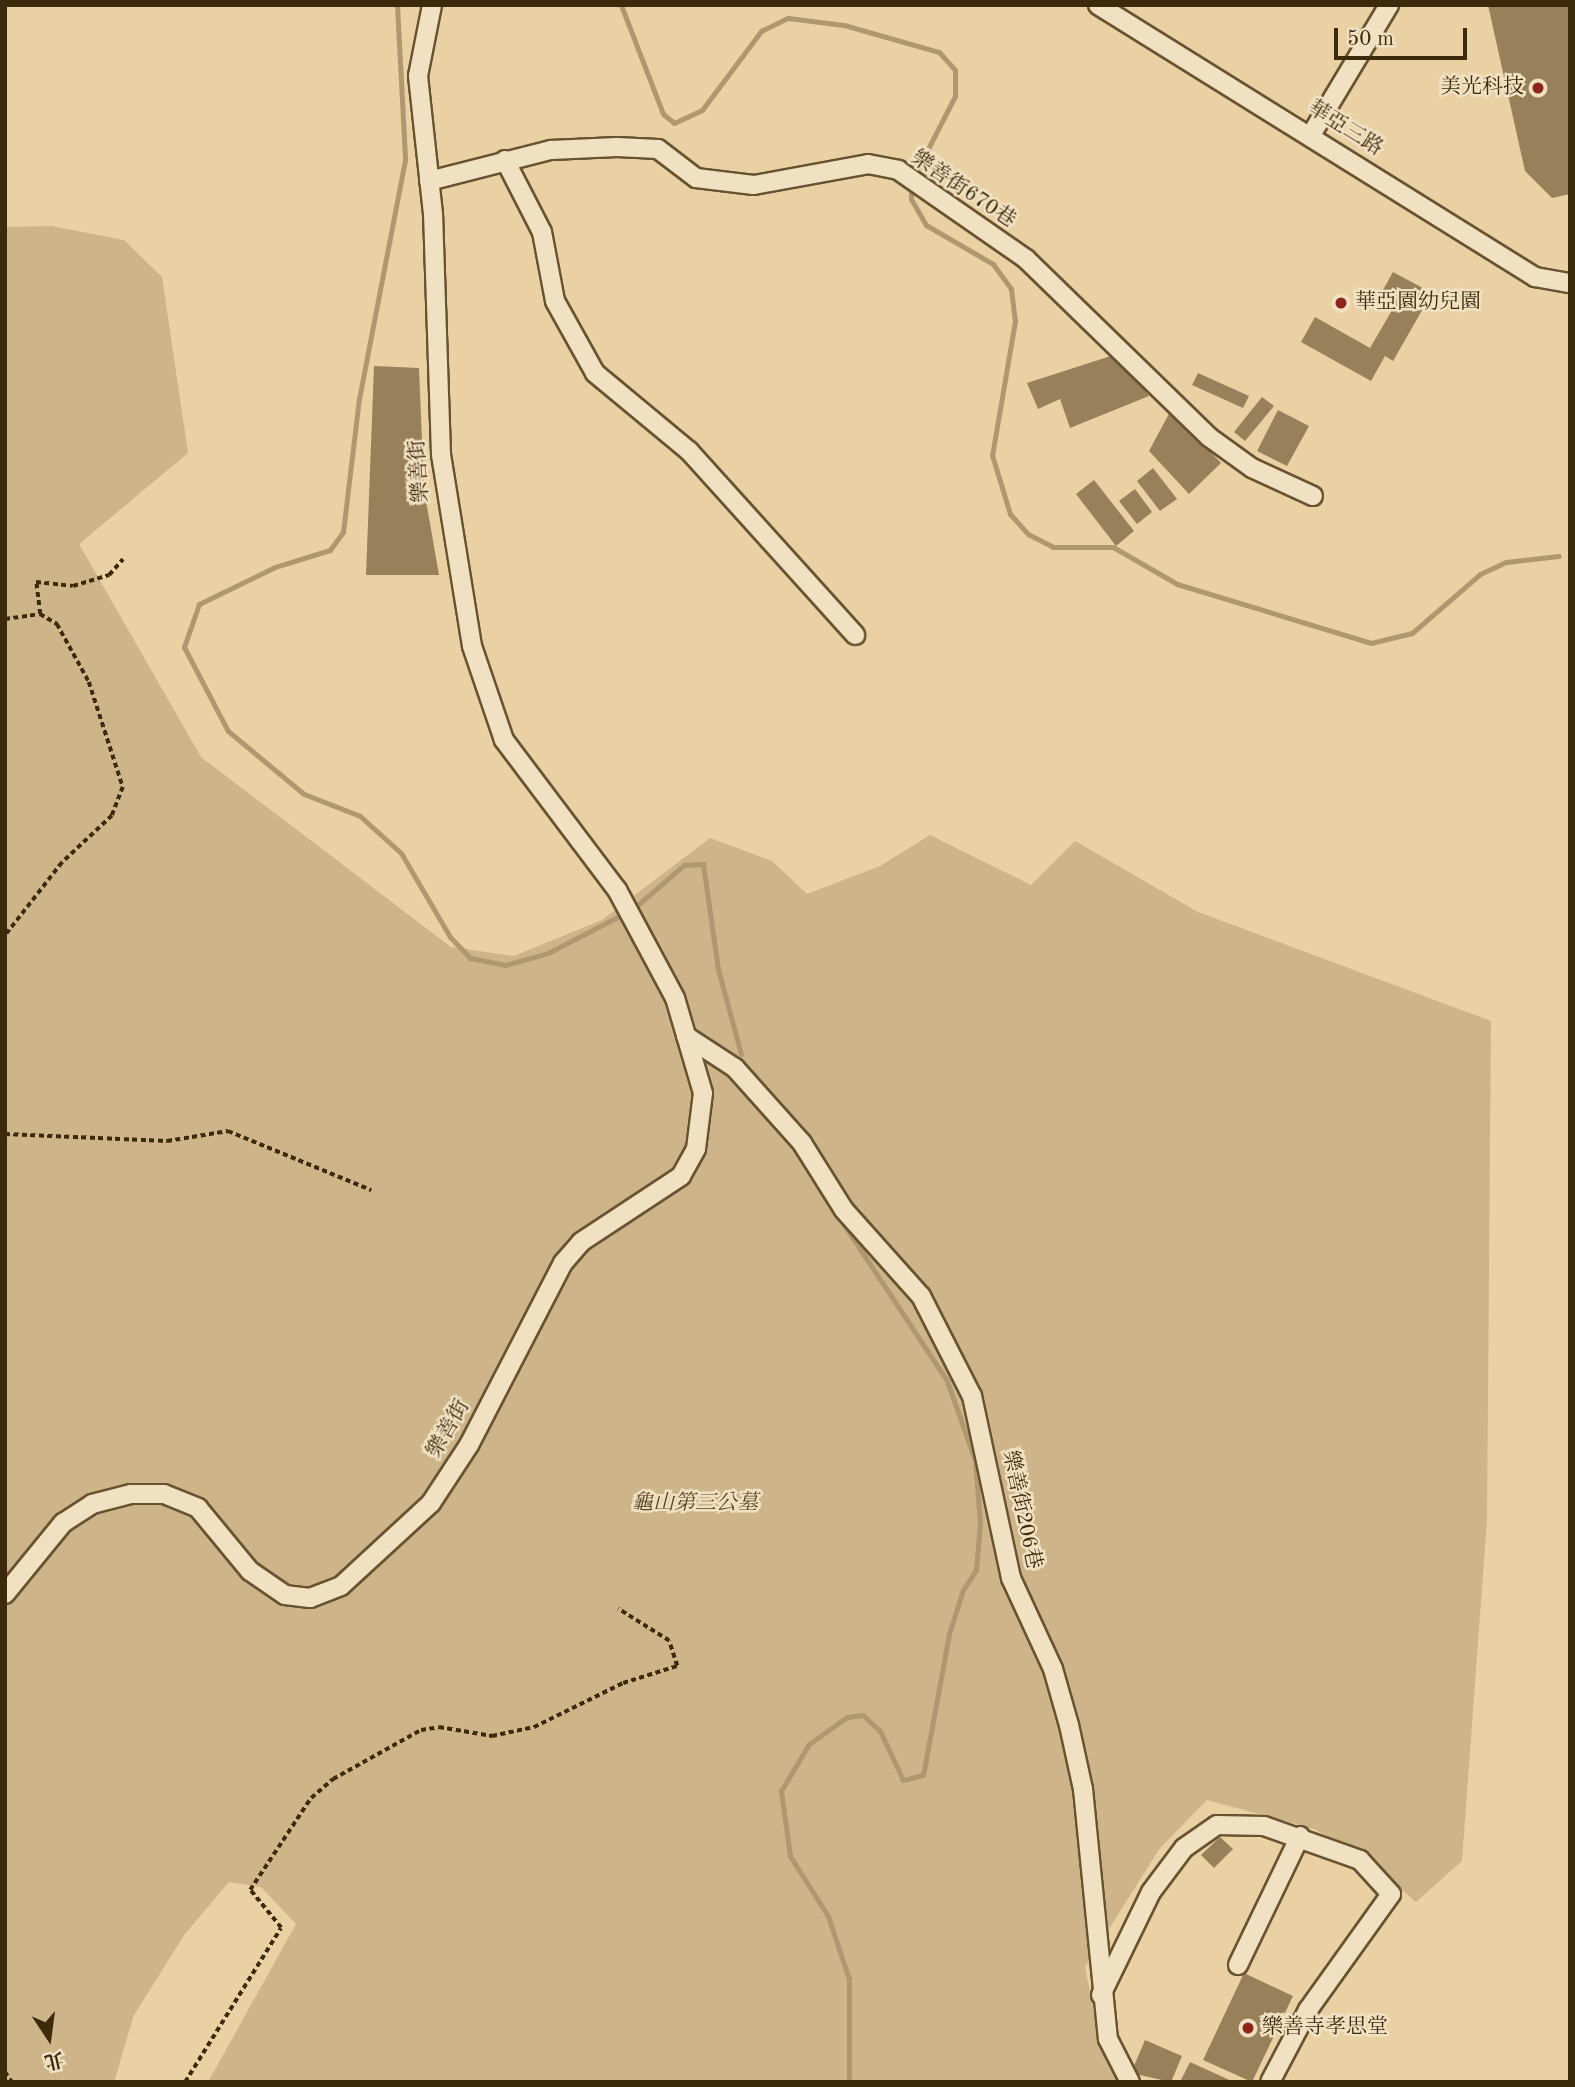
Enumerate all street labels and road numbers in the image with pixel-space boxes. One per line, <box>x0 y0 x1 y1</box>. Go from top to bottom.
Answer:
street label: 華亞三路 <box>1303 96 1387 162</box>
street label: 樂善街670巷 <box>906 146 1020 234</box>
street label: 樂善街 <box>405 439 435 503</box>
street label: 樂善街 <box>422 1395 476 1463</box>
street label: 樂善街206巷 <box>996 1448 1046 1572</box>

